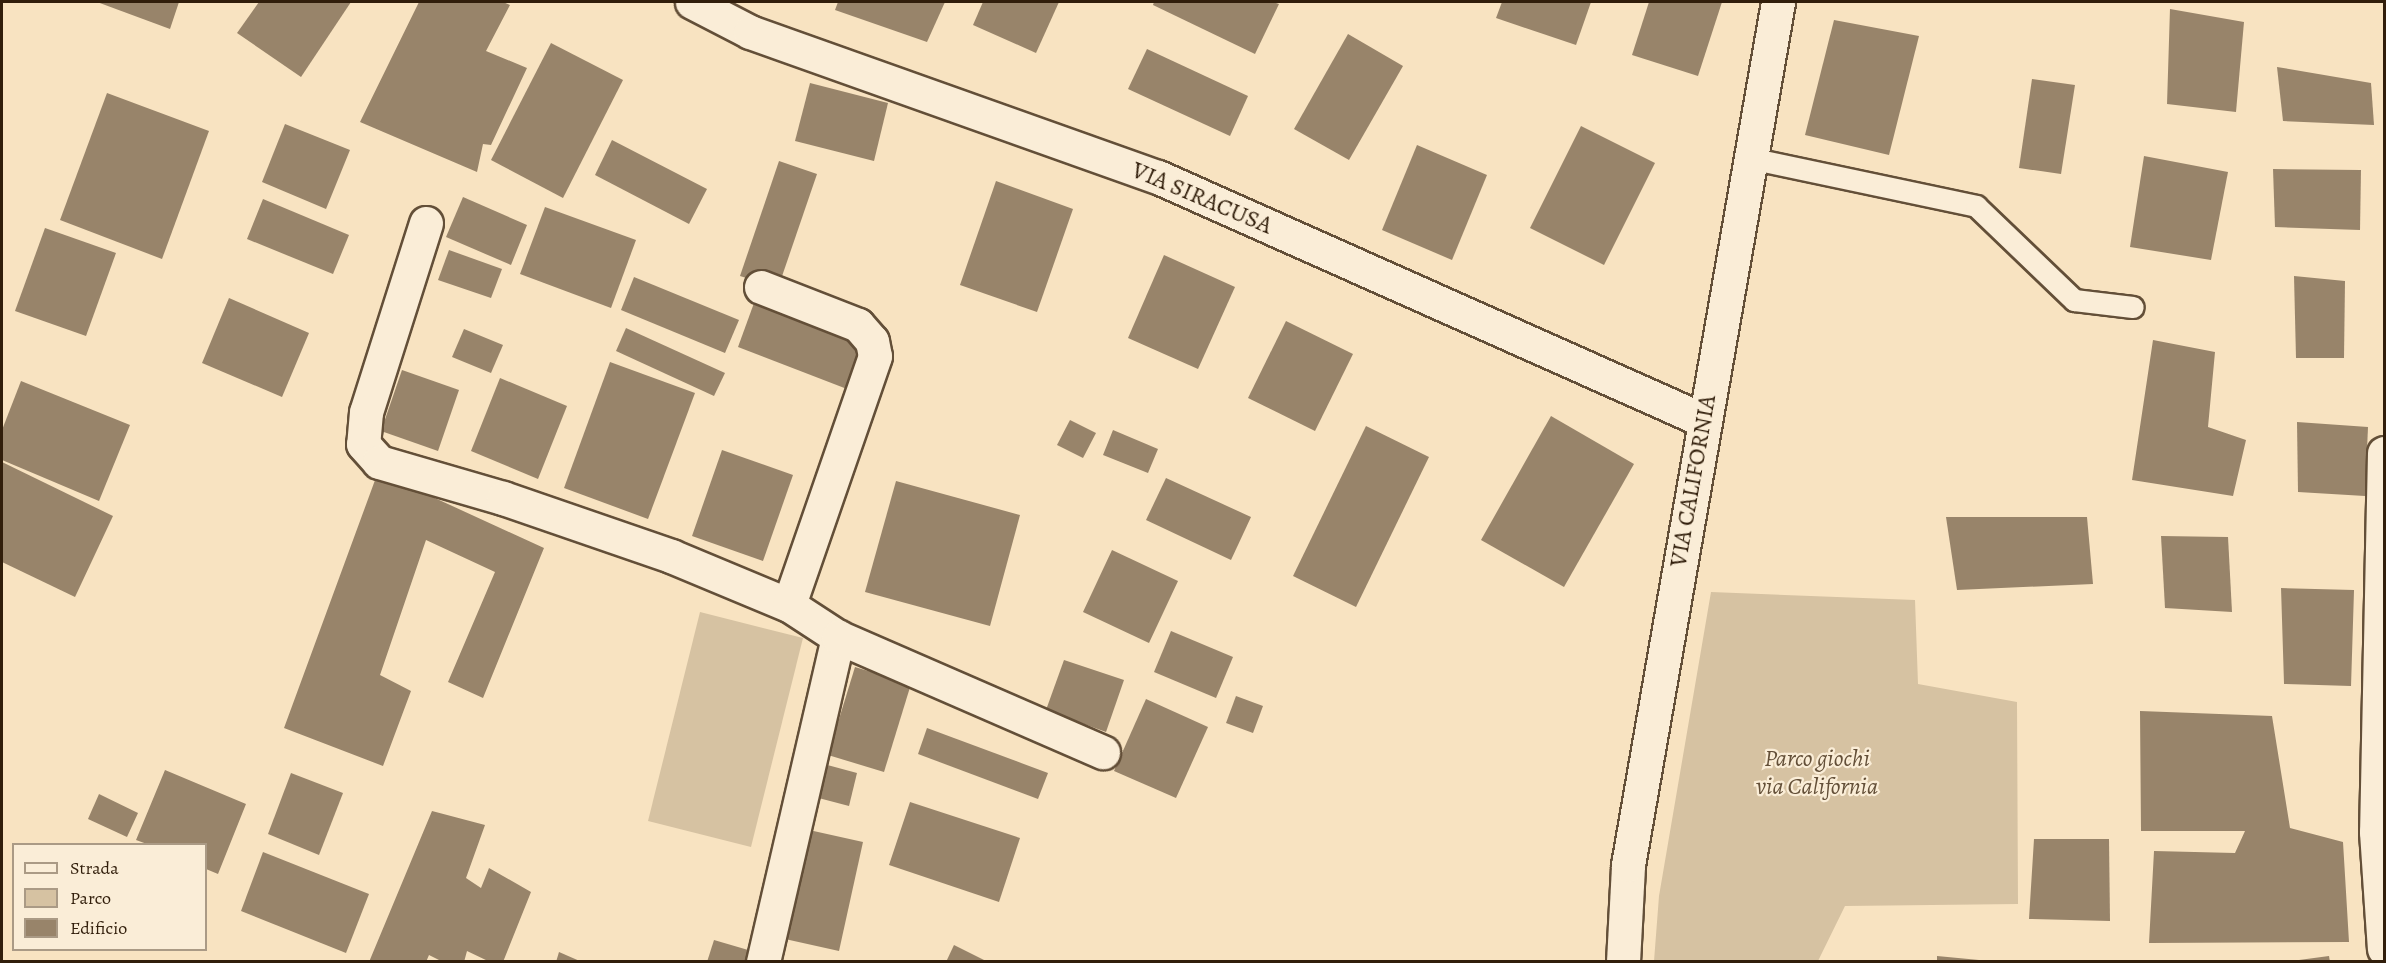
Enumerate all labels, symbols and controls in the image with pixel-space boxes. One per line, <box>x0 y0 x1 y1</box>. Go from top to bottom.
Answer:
street label: VIA SIRACUSA <box>1127 155 1277 241</box>
street label: VIA CALIFORNIA <box>1664 393 1722 569</box>
park label: Parco giochi via California <box>1756 745 1878 801</box>
legend <box>12 843 207 951</box>
text: Strada <box>70 856 119 880</box>
text: Parco <box>70 886 111 910</box>
text: Edificio <box>70 916 127 940</box>

